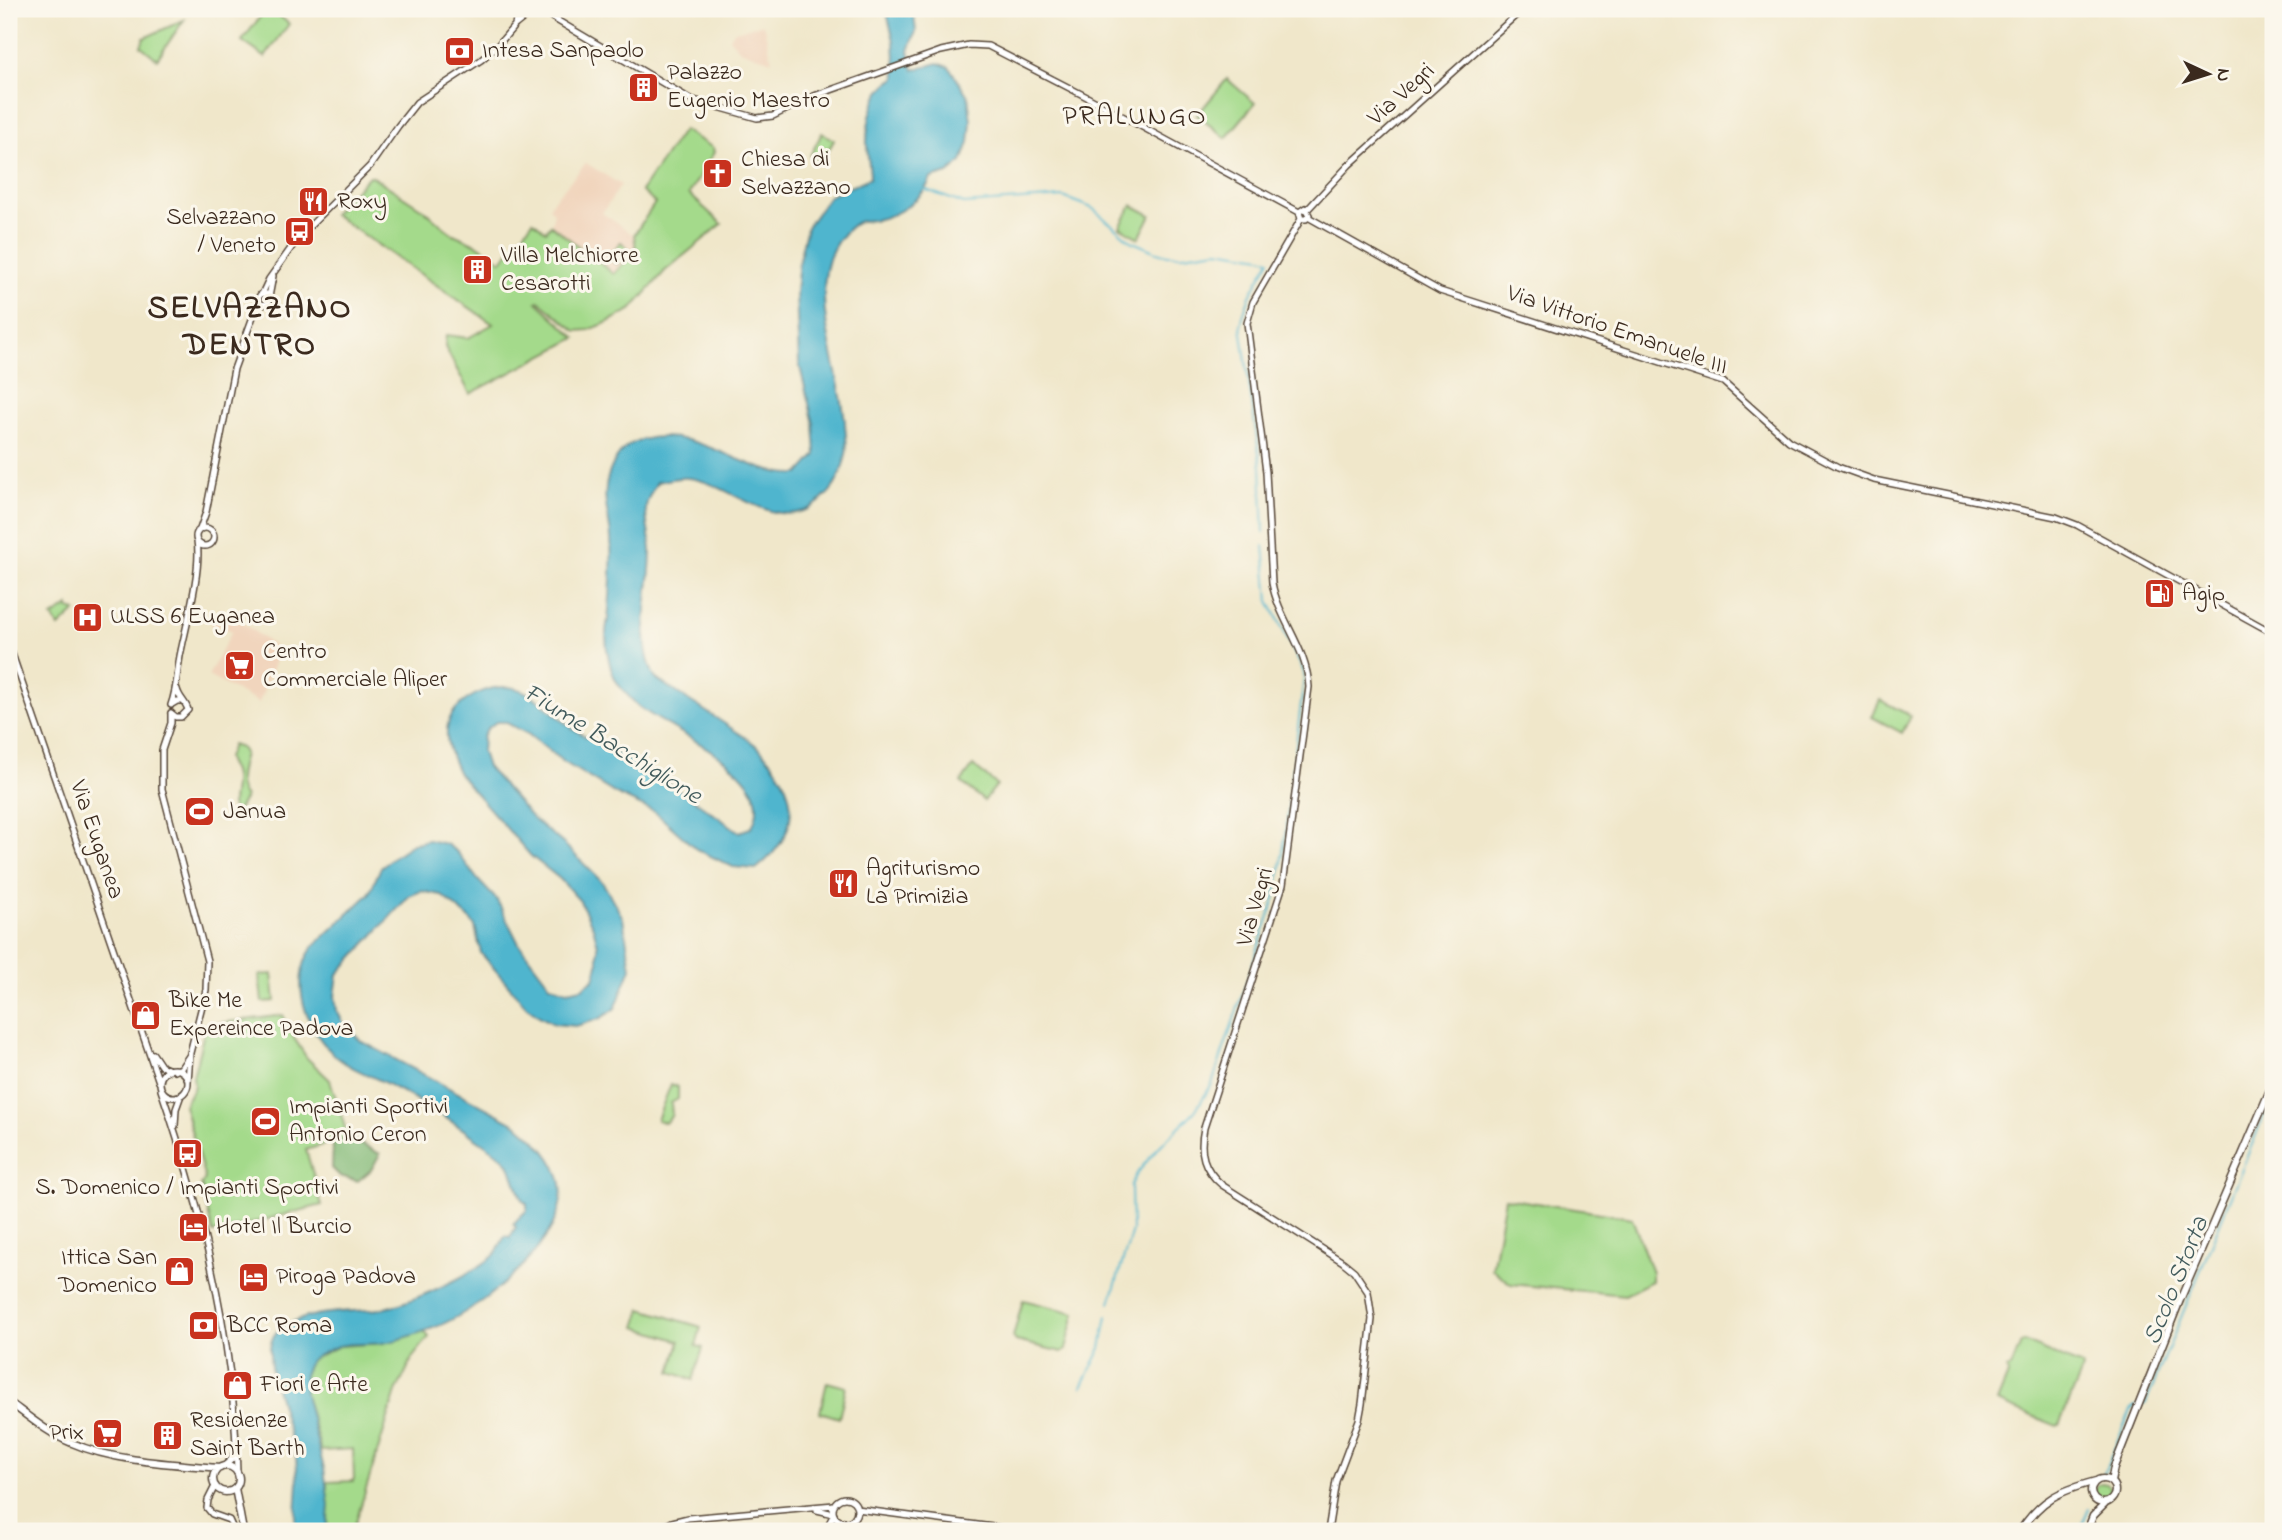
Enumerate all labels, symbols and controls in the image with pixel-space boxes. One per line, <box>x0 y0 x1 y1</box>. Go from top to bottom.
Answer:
bank icon: Intesa Sanpaolo <box>442 34 476 68</box>
place label: Intesa Sanpaolo <box>482 34 644 69</box>
north arrow <box>2174 38 2244 108</box>
street label: Via Vegri <box>1360 55 1444 136</box>
place label: Palazzo Eugenio Maestro <box>667 56 830 119</box>
text: N <box>2209 68 2236 83</box>
building icon: Palazzo Eugenio Maestro <box>627 70 661 104</box>
district label: PRALUNGO <box>1062 97 1208 138</box>
place label: Chiesa di Selvazzano <box>741 143 851 206</box>
church icon: Chiesa di Selvazzano <box>701 157 735 191</box>
restaurant icon: Roxy <box>297 185 331 219</box>
place label: Roxy <box>337 185 387 221</box>
place label: Selvazzano / Veneto <box>166 201 276 264</box>
bus stop icon: Selvazzano / Veneto <box>282 215 316 249</box>
place label: Villa Melchiorre Cesarotti <box>500 239 639 302</box>
building icon: Villa Melchiorre Cesarotti <box>461 253 495 287</box>
street label: Via Vittorio Emanuele III <box>1501 276 1732 385</box>
district label: SELVAZZANO DENTRO <box>147 286 353 370</box>
fuel station icon: Agip <box>2142 577 2176 611</box>
place label: Agip <box>2182 577 2225 612</box>
hospital icon: ULSS 6 Euganea <box>70 600 104 634</box>
place label: ULSS 6 Euganea <box>110 600 275 635</box>
place label: Centro Commerciale Alìper <box>263 635 448 698</box>
supermarket icon: Centro Commerciale Alìper <box>223 649 257 683</box>
water label: Fiume Bacchiglione <box>515 675 710 816</box>
street label: Via Euganea <box>59 775 133 904</box>
sports icon: Janua <box>183 795 217 829</box>
place label: Janua <box>223 795 286 830</box>
place label: Agriturismo La Primizia <box>866 852 980 915</box>
street label: Via Vegri <box>1228 864 1284 951</box>
restaurant icon: Agriturismo La Primizia <box>826 866 860 900</box>
place label: Bike Me Expereince Padova <box>168 984 353 1047</box>
shop icon: Bike Me Expereince Padova <box>129 998 163 1032</box>
place label: Impianti Sportivi Antonio Ceron <box>289 1090 448 1153</box>
sports icon: Impianti Sportivi Antonio Ceron <box>249 1104 283 1138</box>
bus stop icon: S. Domenico / Impianti Sportivi <box>170 1137 204 1171</box>
place label: S. Domenico / Impianti Sportivi <box>35 1171 339 1206</box>
hotel icon: Hotel Il Burcio <box>176 1210 210 1244</box>
place label: Hotel Il Burcio <box>216 1210 352 1245</box>
water label: Scolo Storta <box>2134 1210 2220 1351</box>
place label: Ittica San Domenico <box>57 1241 157 1304</box>
shop icon: Ittica San Domenico <box>163 1255 197 1289</box>
hotel icon: Piroga Padova <box>236 1260 270 1294</box>
place label: Piroga Padova <box>276 1260 416 1295</box>
bank icon: BCC Roma <box>187 1309 221 1343</box>
place label: BCC Roma <box>226 1309 332 1344</box>
shop icon: Fiori e Arte <box>220 1368 254 1402</box>
place label: Fiori e Arte <box>259 1368 368 1403</box>
place label: Residenze Saint Barth <box>190 1404 305 1467</box>
place label: Prix <box>49 1416 84 1451</box>
supermarket icon: Prix <box>90 1416 124 1450</box>
building icon: Residenze Saint Barth <box>150 1418 184 1452</box>

